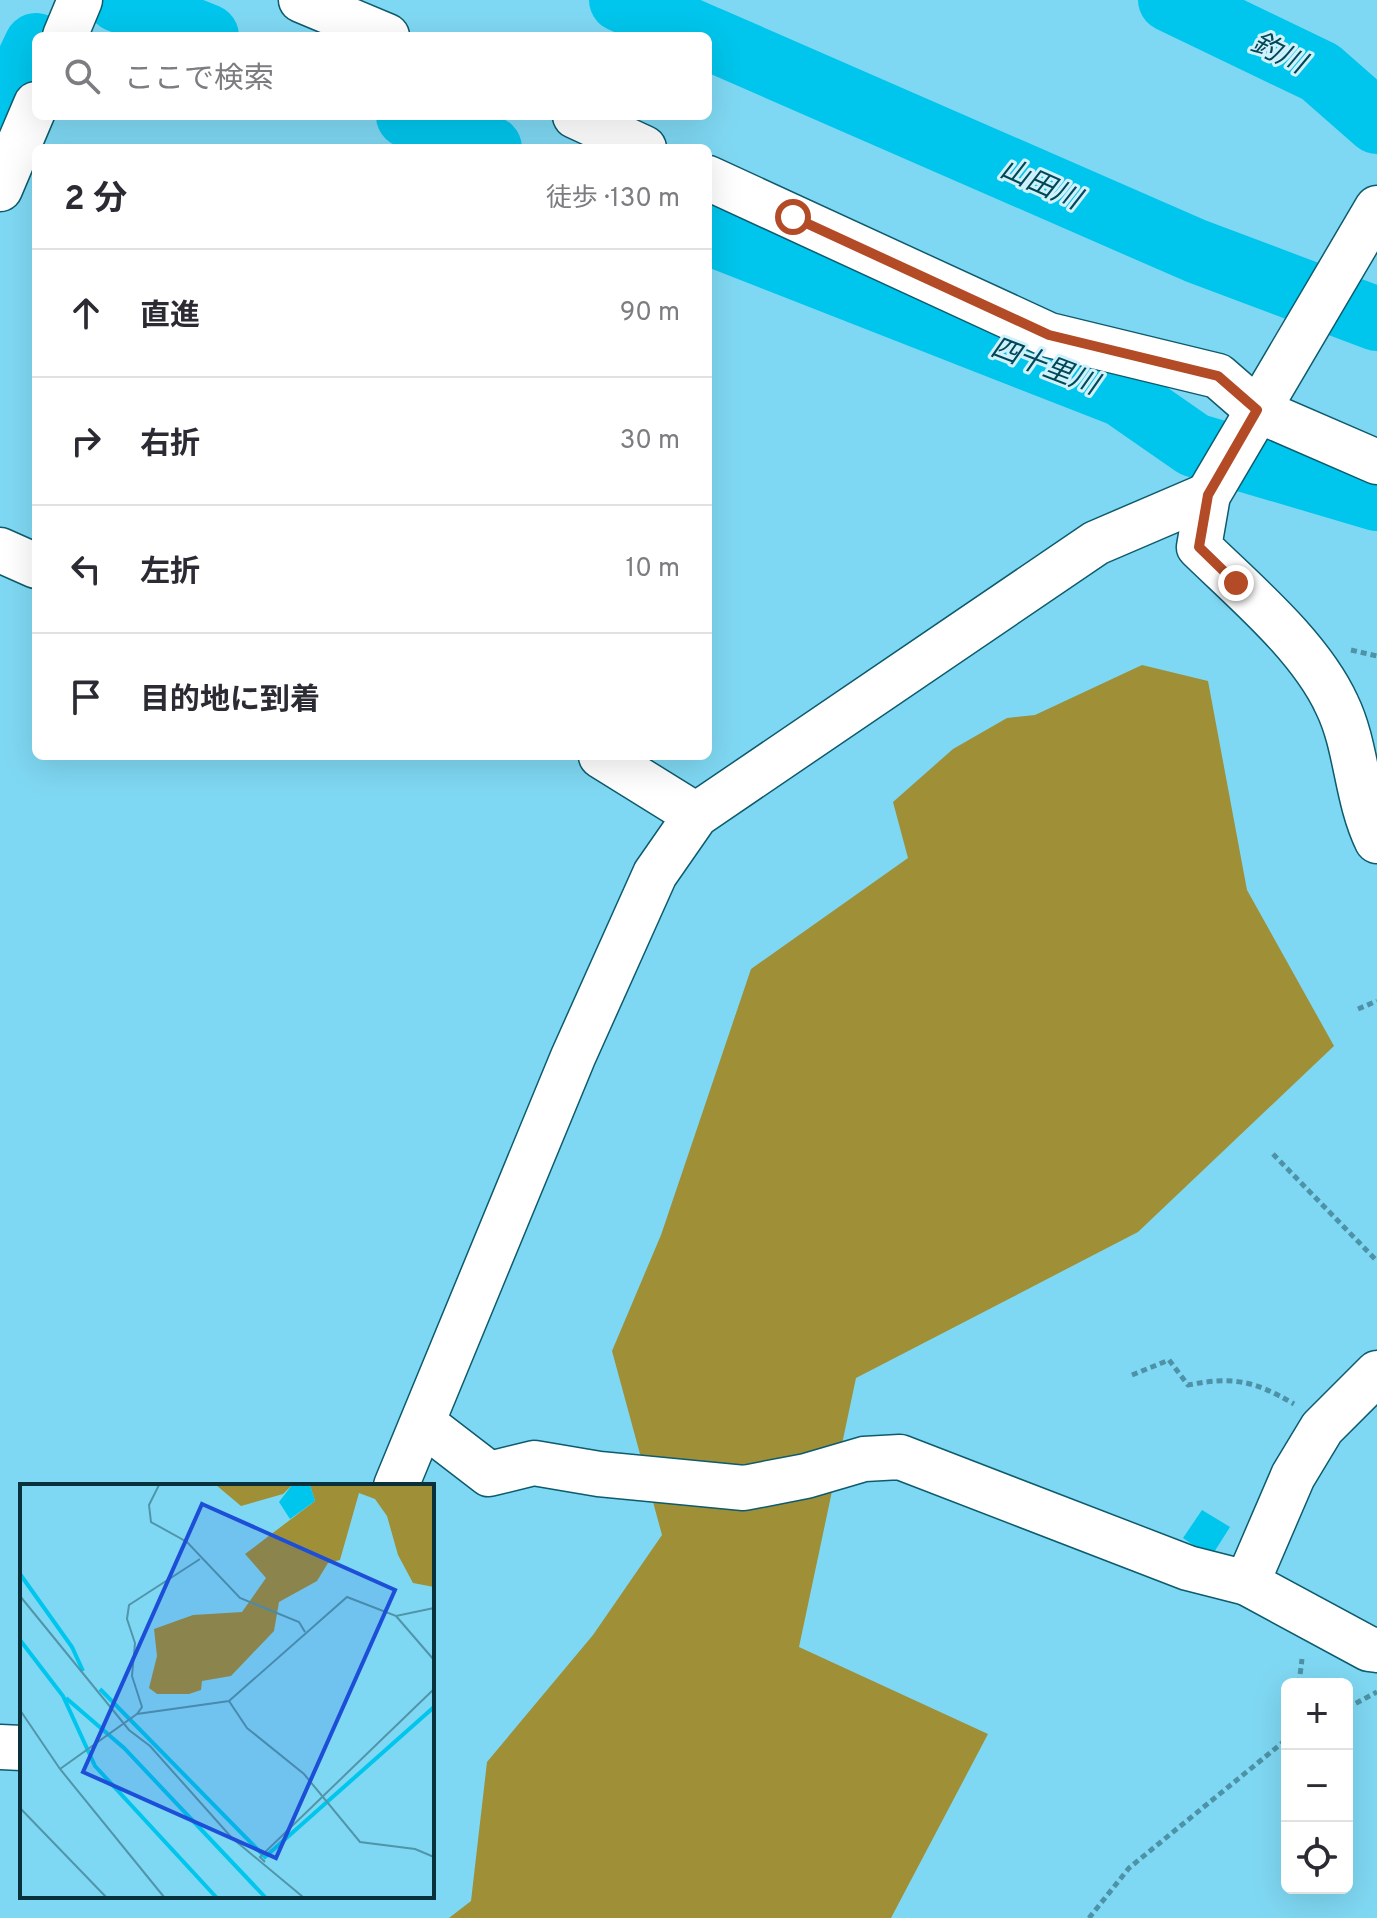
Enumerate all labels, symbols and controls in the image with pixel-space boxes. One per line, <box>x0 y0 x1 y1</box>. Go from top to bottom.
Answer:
water label: 釣川 <box>1245 26 1313 84</box>
search box <box>32 32 712 120</box>
icon: search <box>60 54 104 98</box>
text: ここで検索 <box>124 62 274 99</box>
water label: 山田川 <box>994 152 1088 220</box>
text: 2 分 <box>64 179 127 222</box>
text: 徒歩 · 130 m <box>546 183 680 216</box>
route start <box>775 199 811 235</box>
icon: ahead <box>64 291 108 335</box>
text: 90 m <box>620 297 680 330</box>
text: 直進 <box>140 299 200 336</box>
water label: 四十里川 <box>985 331 1105 406</box>
icon: right <box>64 419 108 463</box>
text: 30 m <box>620 425 680 458</box>
text: 右折 <box>140 427 200 464</box>
icon: left <box>64 547 108 591</box>
text: 10 m <box>625 553 680 586</box>
text: 左折 <box>140 555 200 592</box>
route end <box>1218 565 1254 601</box>
icon: arrive <box>64 675 108 719</box>
text: 目的地に到着 <box>140 683 320 720</box>
inset map <box>20 1484 434 1898</box>
map controls <box>1281 1678 1353 1894</box>
button: + <box>1281 1678 1353 1750</box>
button: − <box>1281 1750 1353 1822</box>
button: locate <box>1281 1822 1353 1894</box>

